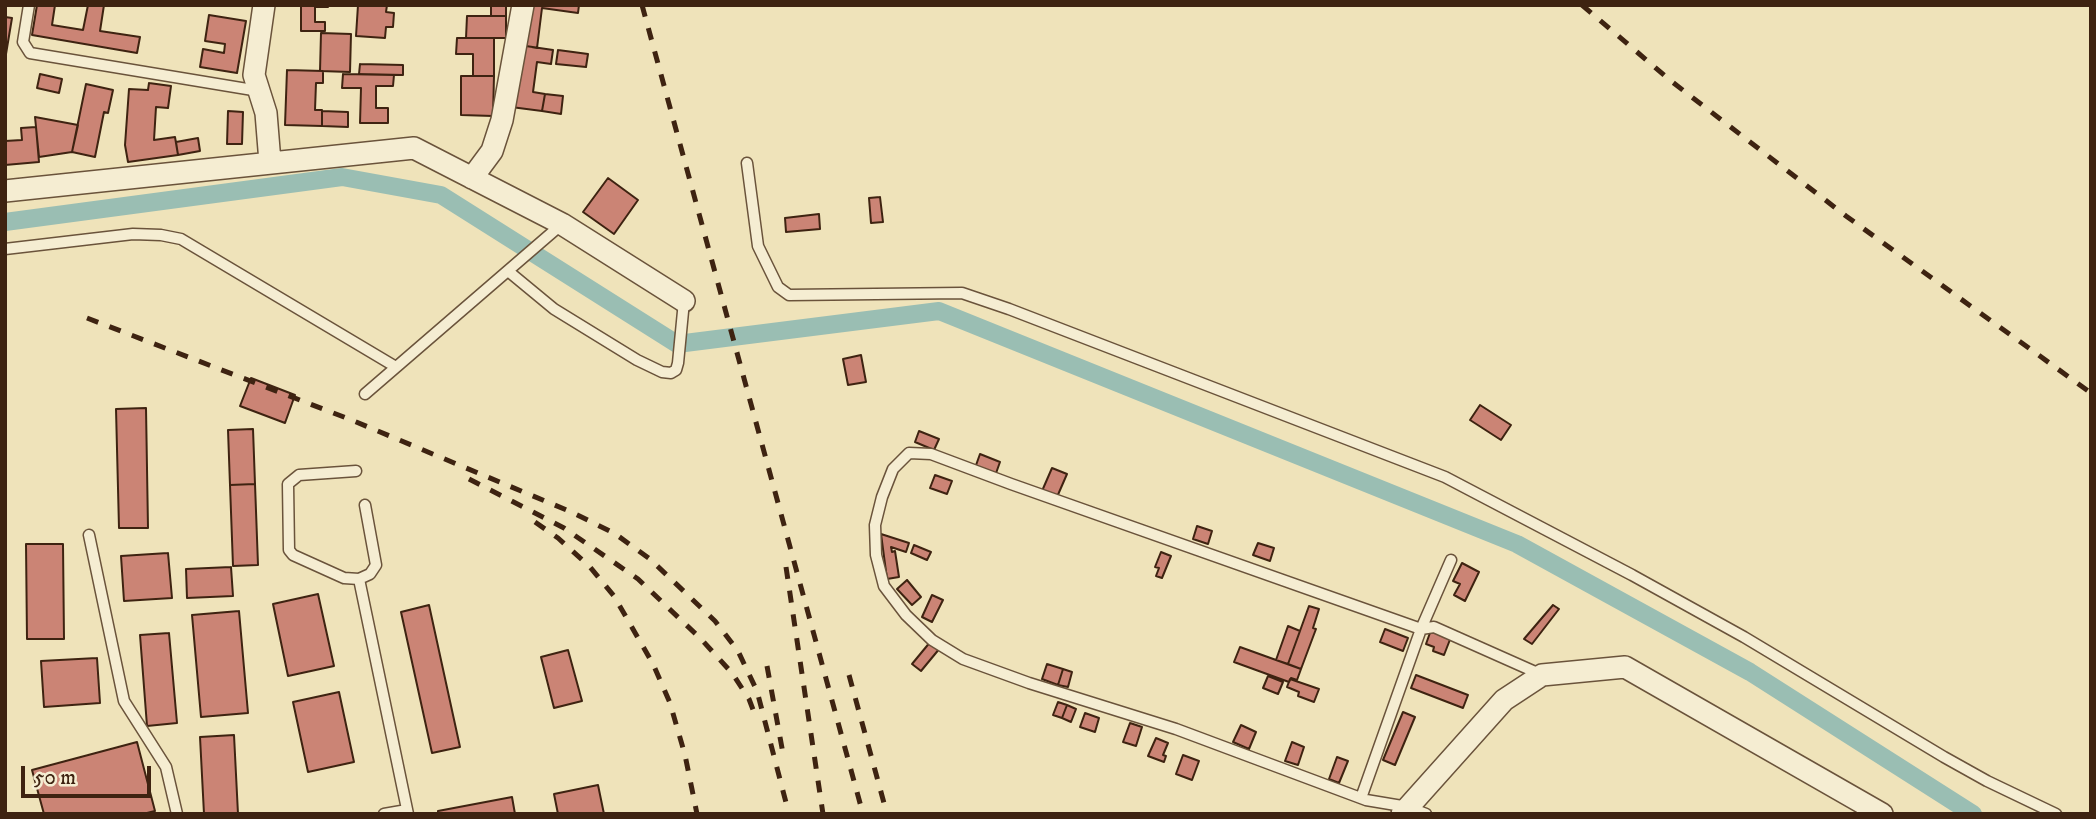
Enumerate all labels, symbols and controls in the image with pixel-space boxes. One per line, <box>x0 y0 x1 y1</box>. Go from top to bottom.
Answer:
scale bar <box>24 752 154 796</box>
text: 50 m <box>34 765 76 791</box>

